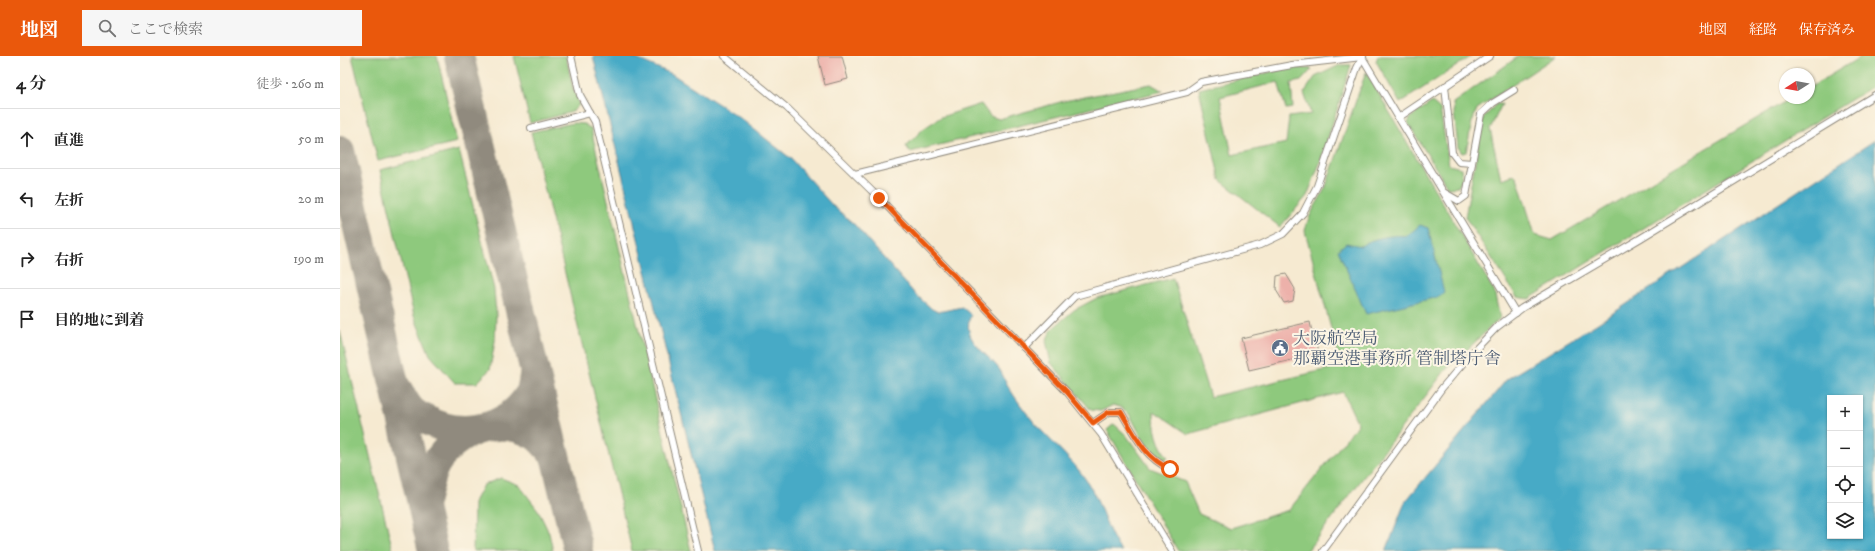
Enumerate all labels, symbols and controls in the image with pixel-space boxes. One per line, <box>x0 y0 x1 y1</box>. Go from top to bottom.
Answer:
search box <box>82 10 362 46</box>
icon: search <box>96 17 118 39</box>
text: 地図 <box>20 19 58 42</box>
text: ここで検索 <box>128 20 203 39</box>
text: 地図 <box>1699 21 1727 39</box>
text: 経路 <box>1749 21 1777 39</box>
text: 保存済み <box>1799 21 1855 39</box>
north arrow <box>1779 68 1815 104</box>
text: 4 分 <box>16 73 46 95</box>
text: 徒歩 · 260 m <box>257 76 324 92</box>
icon: ahead <box>16 128 38 150</box>
text: 直進 <box>54 131 84 150</box>
text: 50 m <box>298 131 324 147</box>
icon: left <box>16 188 38 210</box>
route end <box>870 189 888 207</box>
text: 左折 <box>54 191 84 210</box>
text: 20 m <box>298 191 324 207</box>
icon: right <box>16 248 38 270</box>
text: 右折 <box>54 251 84 270</box>
text: 190 m <box>293 251 324 267</box>
icon: arrive <box>16 308 38 330</box>
text: 目的地に到着 <box>54 311 144 330</box>
place label: 大阪航空局 那覇空港事務所 管制塔庁舎 <box>1293 328 1501 370</box>
public building icon: 大阪航空局 那覇空港事務所 管制塔庁舎 <box>1270 338 1290 358</box>
map controls <box>1827 395 1863 539</box>
button: + <box>1827 395 1863 431</box>
button: − <box>1827 431 1863 467</box>
route start <box>1161 460 1179 478</box>
button: locate <box>1827 467 1863 503</box>
button: layers <box>1827 503 1863 539</box>

